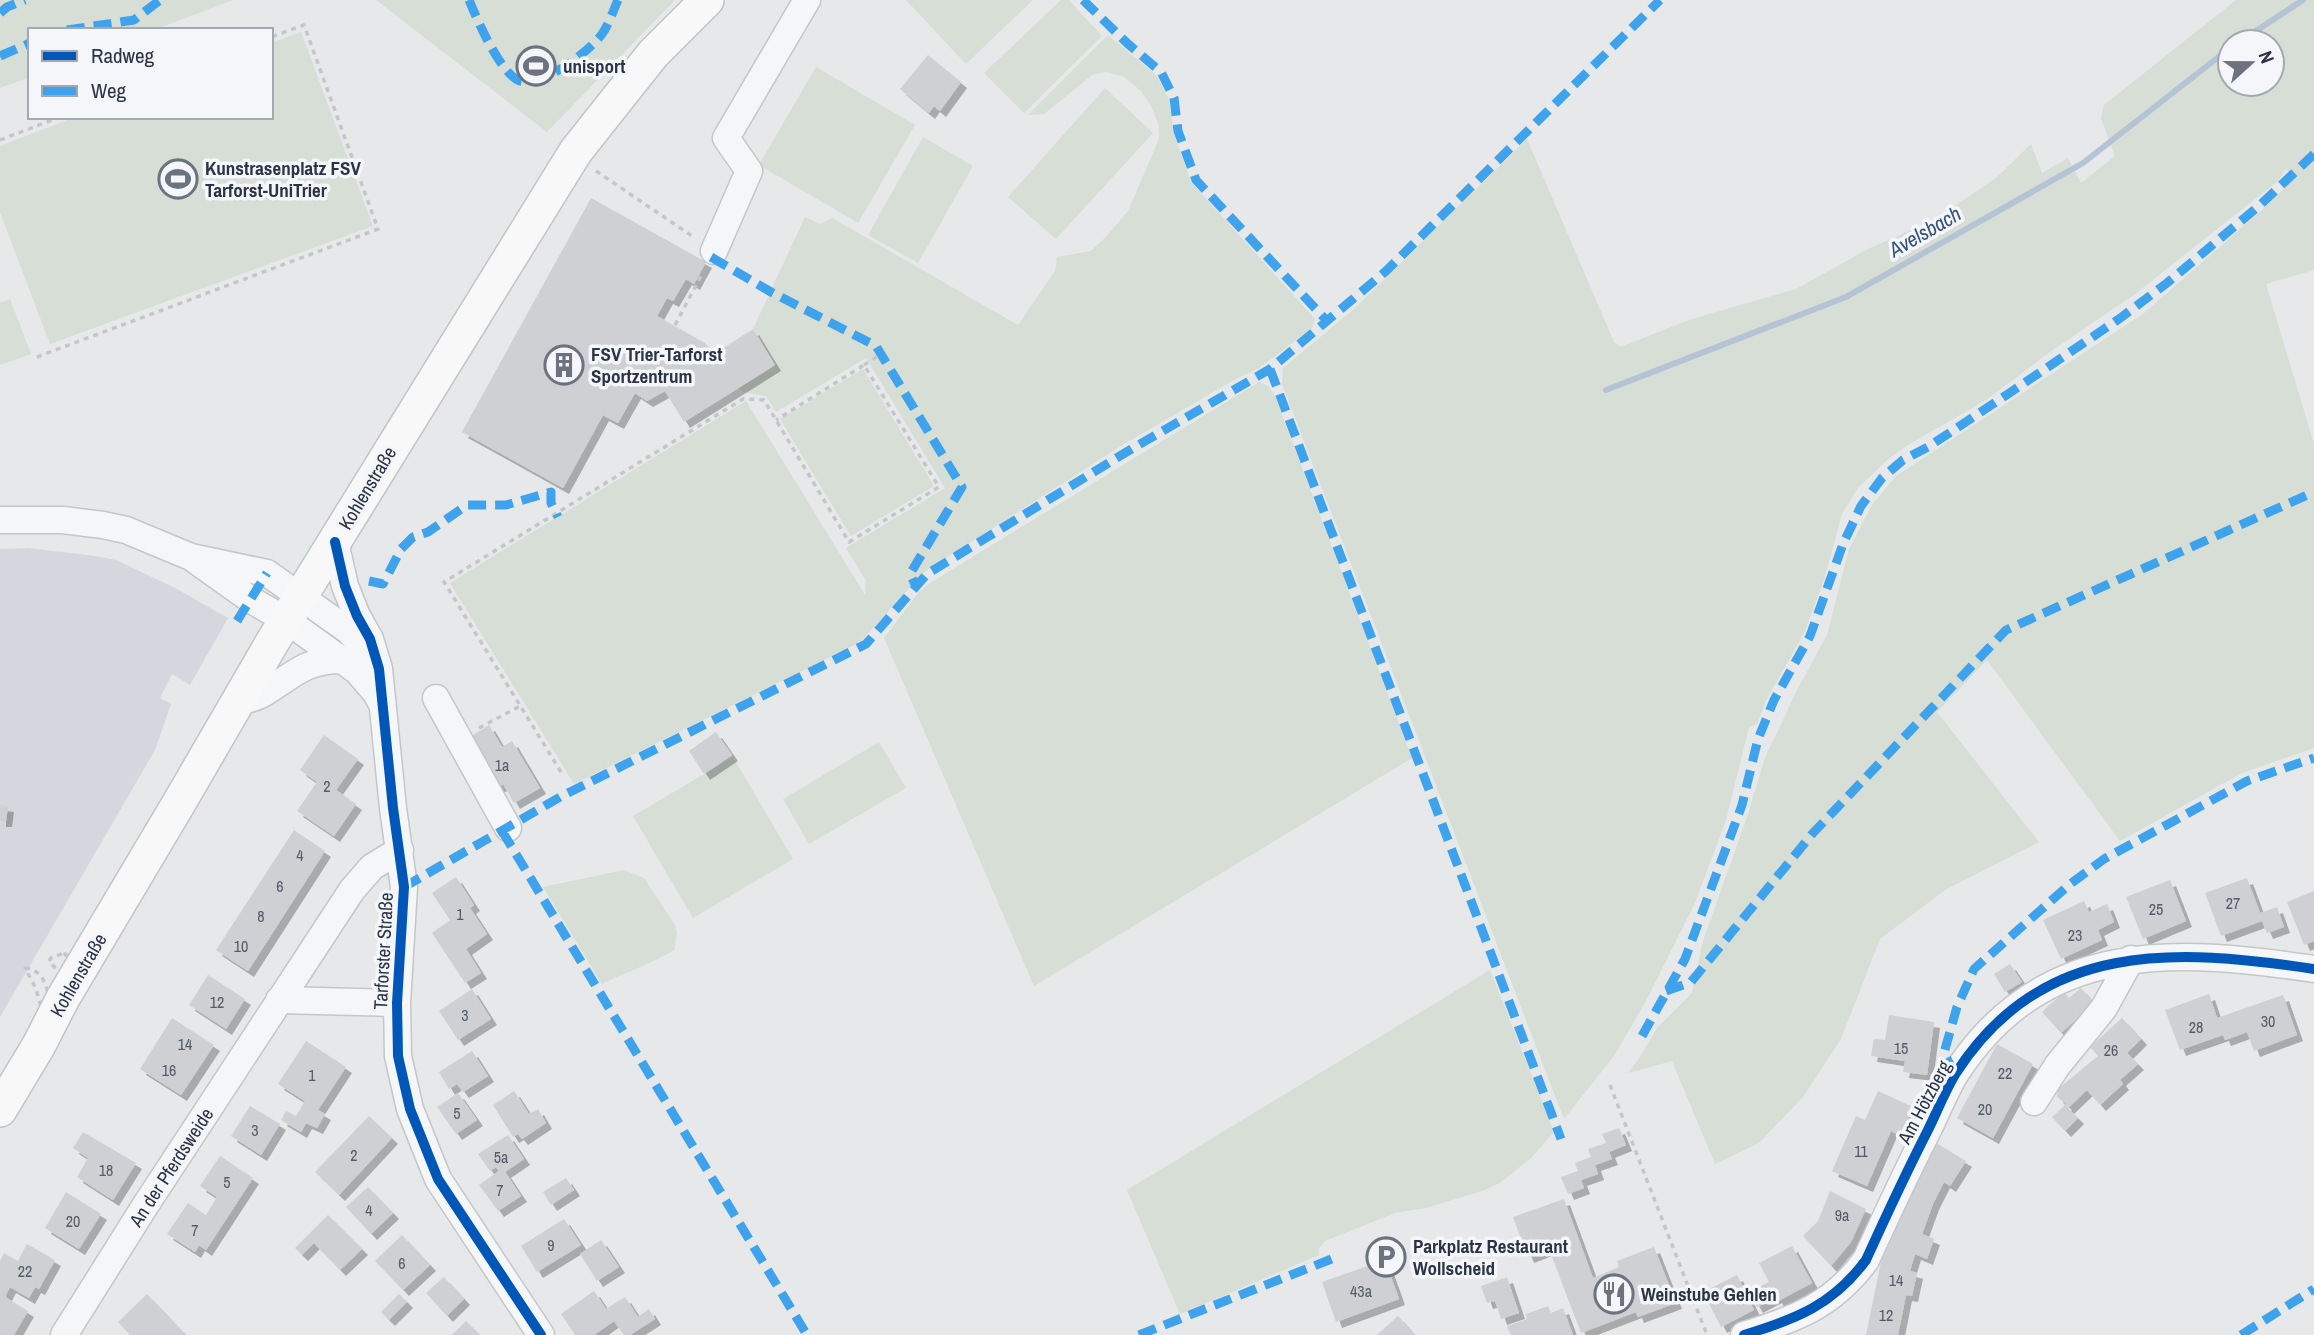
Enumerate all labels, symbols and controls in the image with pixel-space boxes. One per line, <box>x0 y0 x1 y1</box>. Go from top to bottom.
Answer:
legend <box>28 28 273 119</box>
north arrow <box>2216 28 2286 98</box>
text: Radweg <box>91 41 155 70</box>
sports icon: unisport <box>515 45 557 87</box>
text: N <box>2253 47 2281 67</box>
place label: unisport <box>563 53 625 79</box>
text: Weg <box>91 76 127 105</box>
place label: Kunstrasenplatz FSV Tarforst-UniTrier <box>205 155 361 203</box>
sports icon: Kunstrasenplatz FSV Tarforst-UniTrier <box>157 158 199 200</box>
water label: Avelsbach <box>1882 199 1966 264</box>
place label: FSV Trier-Tarforst Sportzentrum <box>591 341 722 389</box>
building icon: FSV Trier-Tarforst Sportzentrum <box>543 344 585 386</box>
street label: Kohlenstraße <box>332 442 402 534</box>
house number: 1a <box>495 754 510 776</box>
house number: 2 <box>323 775 331 797</box>
house number: 4 <box>296 844 304 866</box>
house number: 6 <box>276 875 284 897</box>
street label: Tarforster Straße <box>367 892 399 1010</box>
house number: 27 <box>2226 892 2240 914</box>
house number: 25 <box>2149 898 2163 920</box>
house number: 1 <box>456 903 464 925</box>
house number: 8 <box>257 905 265 927</box>
house number: 23 <box>2068 924 2082 946</box>
street label: Kohlenstraße <box>44 928 112 1022</box>
house number: 10 <box>234 935 248 957</box>
house number: 12 <box>210 991 224 1013</box>
house number: 3 <box>461 1004 469 1026</box>
house number: 30 <box>2261 1010 2275 1032</box>
house number: 28 <box>2189 1016 2203 1038</box>
house number: 14 <box>178 1033 192 1055</box>
house number: 15 <box>1894 1037 1908 1059</box>
house number: 26 <box>2104 1039 2118 1061</box>
street label: Am Hötzberg <box>1891 1055 1957 1149</box>
house number: 16 <box>162 1059 176 1081</box>
house number: 22 <box>1998 1062 2012 1084</box>
house number: 1 <box>308 1064 316 1086</box>
house number: 20 <box>1978 1098 1992 1120</box>
house number: 5 <box>453 1102 461 1124</box>
street label: An der Pferdsweide <box>122 1103 219 1232</box>
house number: 3 <box>251 1119 259 1141</box>
house number: 11 <box>1854 1140 1869 1162</box>
house number: 2 <box>350 1144 358 1166</box>
house number: 5a <box>494 1146 509 1168</box>
house number: 18 <box>99 1159 113 1181</box>
house number: 5 <box>223 1171 231 1193</box>
house number: 7 <box>496 1179 504 1201</box>
house number: 4 <box>365 1199 373 1221</box>
house number: 9a <box>1835 1204 1850 1226</box>
house number: 20 <box>66 1210 80 1232</box>
house number: 7 <box>191 1219 199 1241</box>
place label: Parkplatz Restaurant Wollscheid <box>1413 1233 1568 1281</box>
house number: 9 <box>547 1234 555 1256</box>
parking icon: Parkplatz Restaurant Wollscheid <box>1365 1236 1407 1278</box>
house number: 6 <box>398 1252 406 1274</box>
house number: 22 <box>18 1260 32 1282</box>
house number: 14 <box>1889 1269 1903 1291</box>
restaurant icon: Weinstube Gehlen <box>1593 1273 1635 1315</box>
house number: 43a <box>1350 1280 1373 1302</box>
place label: Weinstube Gehlen <box>1641 1281 1777 1307</box>
house number: 12 <box>1879 1304 1893 1326</box>

